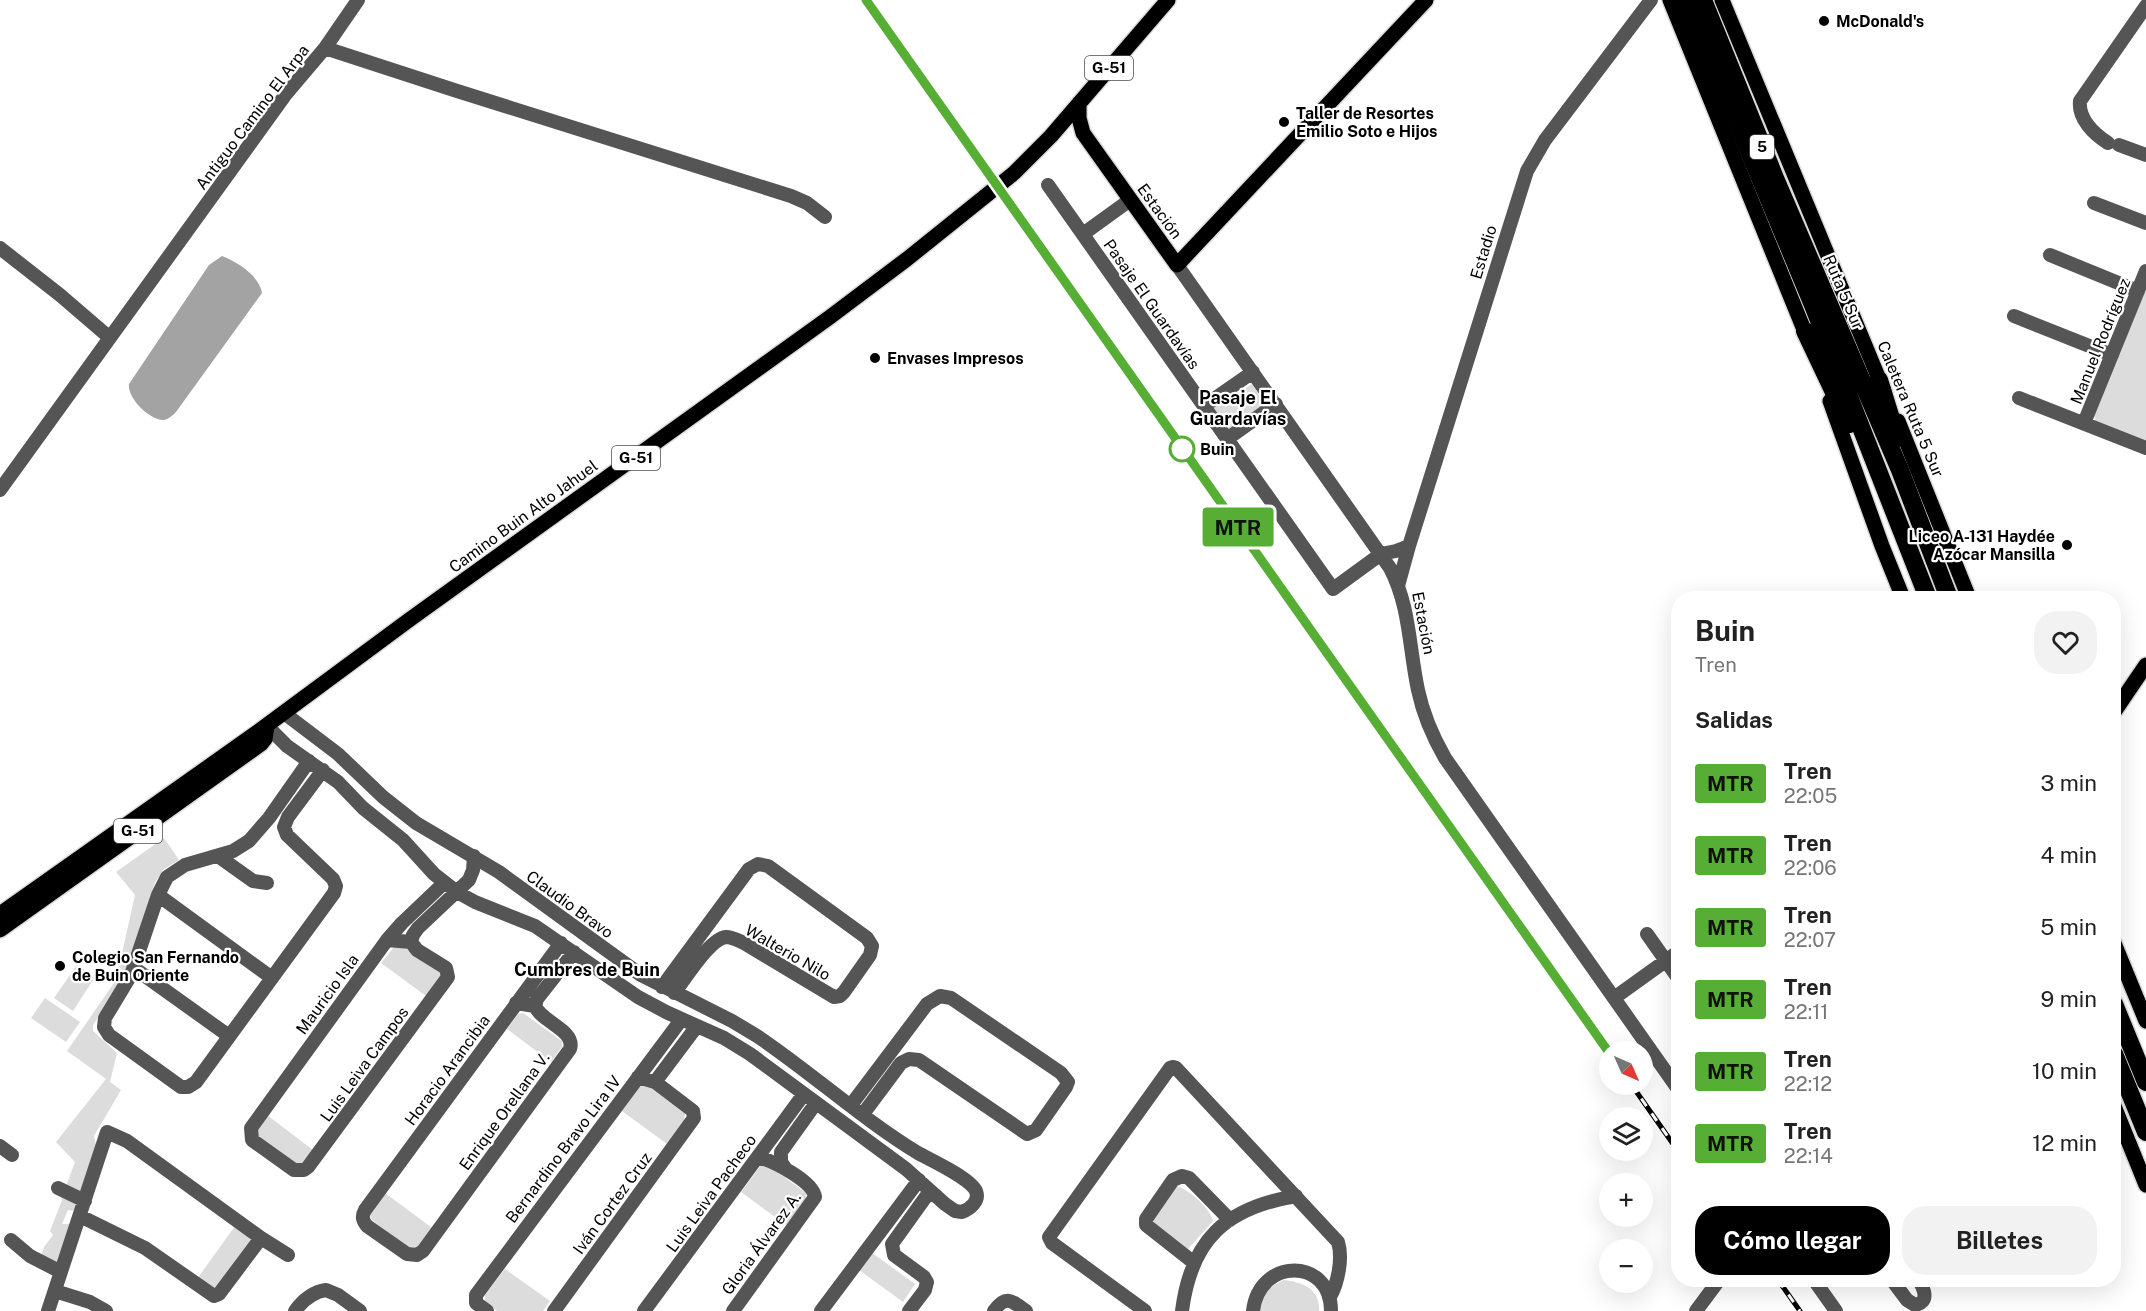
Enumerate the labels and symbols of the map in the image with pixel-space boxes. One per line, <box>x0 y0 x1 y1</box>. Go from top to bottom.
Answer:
place label: McDonald's <box>1836 12 1924 31</box>
marker: McDonald's <box>1817 14 1831 28</box>
street label: Antiguo Camino El Arpa <box>192 41 313 193</box>
road number: G-51 <box>1085 56 1133 80</box>
place label: Taller de Resortes Emilio Soto e Hijos <box>1296 104 1438 141</box>
marker: Taller de Resortes Emilio Soto e Hijos <box>1277 115 1291 129</box>
road number: 5 <box>1750 135 1774 159</box>
street label: Estación <box>1133 180 1186 243</box>
street label: Estadio <box>1466 223 1501 281</box>
street label: Pasaje El Guardavías <box>1100 236 1204 373</box>
street label: Ruta 5 Sur <box>1819 252 1868 332</box>
street label: Manuel Rodríguez <box>2067 275 2135 407</box>
street label: Caletera Ruta 5 Sur <box>1873 338 1948 480</box>
place label: Envases Impresos <box>887 349 1024 368</box>
marker: Envases Impresos <box>868 351 882 365</box>
district label: Pasaje El Guardavías <box>1190 387 1286 429</box>
marker: Buin <box>1169 436 1195 462</box>
place label: Buin <box>1200 440 1234 459</box>
road number: G-51 <box>612 446 660 470</box>
street label: Camino Buin Alto Jahuel <box>445 456 601 577</box>
line badge: MTR <box>1204 508 1272 546</box>
place label: Liceo A-131 Haydée Azócar Mansilla <box>1908 527 2055 564</box>
marker: Liceo A-131 Haydée Azócar Mansilla <box>2060 538 2074 552</box>
street label: Estación <box>1408 590 1439 656</box>
road number: G-51 <box>114 819 162 843</box>
street label: Claudio Bravo <box>523 867 617 942</box>
street label: Walterio Nilo <box>742 920 834 985</box>
place label: Colegio San Fernando de Buin Oriente <box>72 948 239 985</box>
street label: Mauricio Isla <box>292 951 363 1038</box>
marker: Colegio San Fernando de Buin Oriente <box>53 959 67 973</box>
district label: Cumbres de Buin <box>514 959 660 980</box>
street label: Luis Leiva Campos <box>316 1003 412 1125</box>
street label: Horacio Arancibia <box>401 1011 494 1129</box>
north arrow <box>1599 1041 1653 1095</box>
street label: Enrique Orellana V. <box>455 1049 554 1174</box>
street label: Bernardino Bravo Lira IV <box>502 1072 625 1227</box>
street label: Luis Leiva Pacheco <box>662 1131 760 1256</box>
street label: Iván Cortez Cruz <box>569 1148 656 1258</box>
street label: Gloria Álvarez A. <box>717 1188 805 1298</box>

